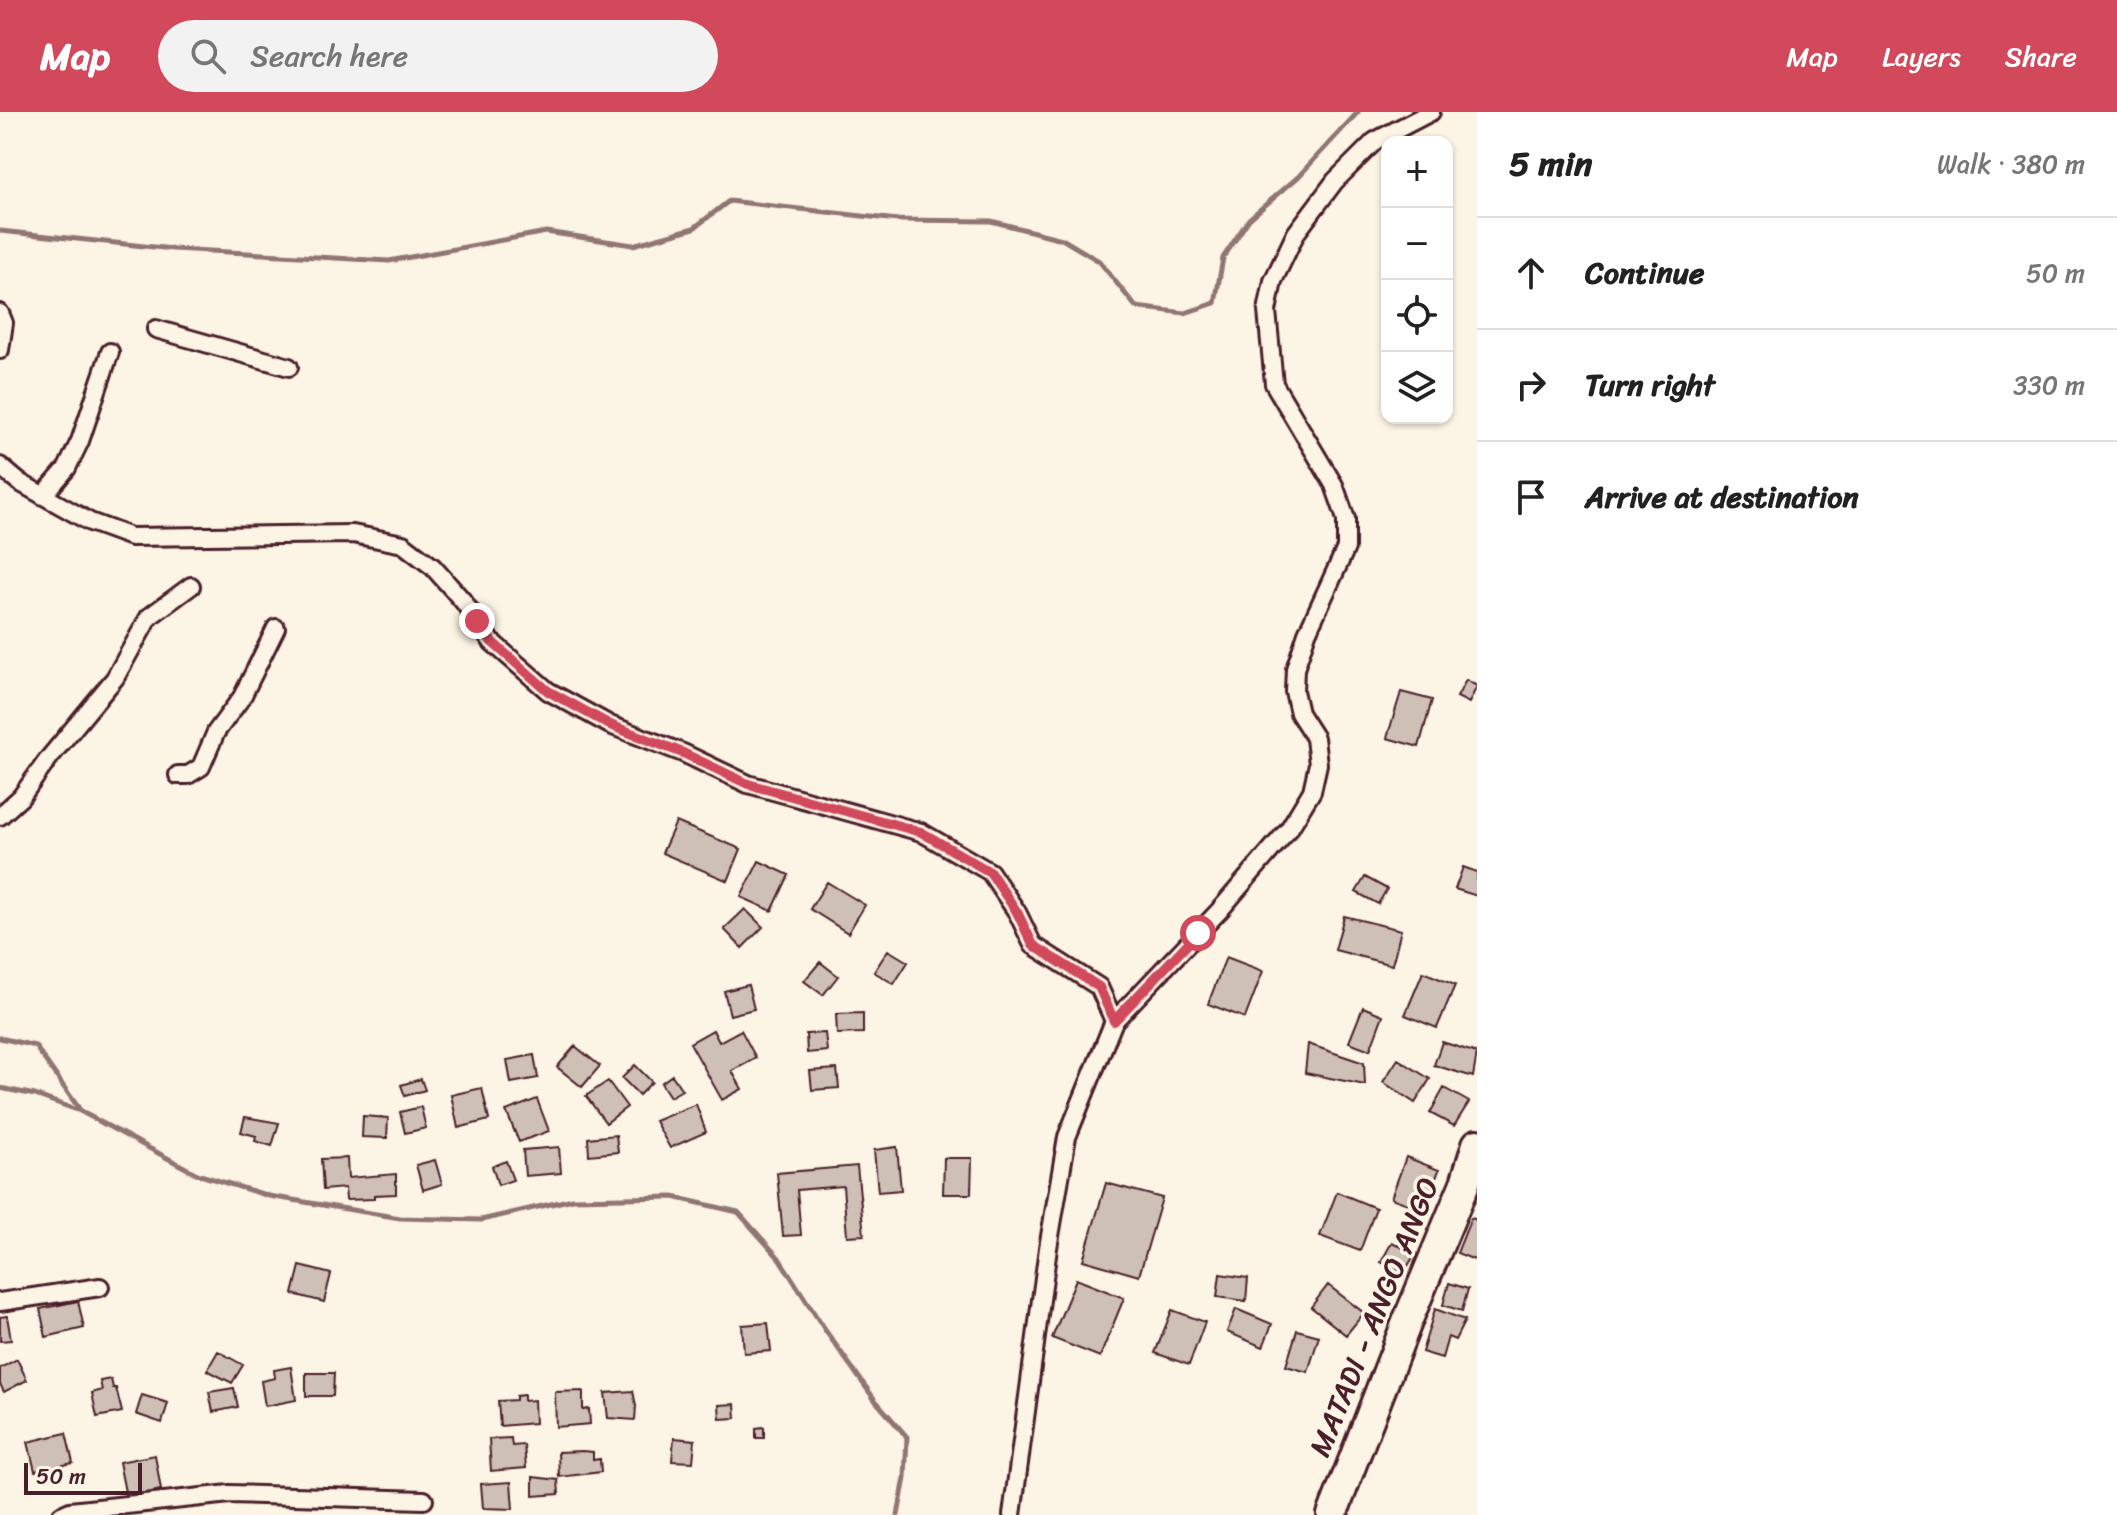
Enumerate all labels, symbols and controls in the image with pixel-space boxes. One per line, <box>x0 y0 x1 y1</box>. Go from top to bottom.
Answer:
search box <box>158 20 718 92</box>
text: Map <box>40 23 110 90</box>
text: Search here <box>250 29 408 83</box>
text: Map <box>1786 32 1838 81</box>
text: Layers <box>1882 32 1961 81</box>
text: Share <box>2005 32 2077 81</box>
icon: search <box>186 34 230 78</box>
text: 5 min <box>1509 134 1592 194</box>
map controls <box>1381 136 1453 424</box>
button: + <box>1381 136 1453 208</box>
text: Walk · 380 m <box>1937 141 2085 187</box>
button: − <box>1381 208 1453 280</box>
text: Continue <box>1585 246 1704 300</box>
text: 50 m <box>2026 250 2085 296</box>
icon: ahead <box>1509 251 1553 295</box>
button: locate <box>1381 280 1453 352</box>
button: layers <box>1381 352 1453 424</box>
text: Turn right <box>1585 358 1715 412</box>
text: 330 m <box>2013 362 2085 408</box>
icon: right <box>1509 363 1553 407</box>
text: Arrive at destination <box>1585 470 1859 524</box>
icon: arrive <box>1509 475 1553 519</box>
route end <box>459 603 495 639</box>
route start <box>1180 915 1216 951</box>
street label: MATADI - ANGO ANGO <box>1293 1169 1455 1465</box>
text: 50 m <box>36 1457 86 1496</box>
scale bar <box>24 1459 142 1495</box>

